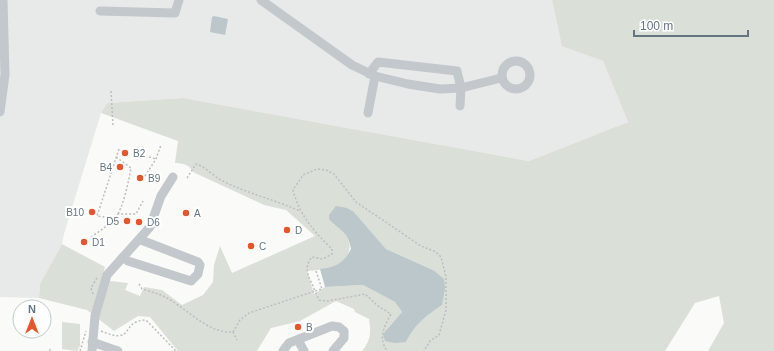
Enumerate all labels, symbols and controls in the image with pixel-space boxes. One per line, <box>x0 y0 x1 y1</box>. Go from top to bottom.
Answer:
scale bar <box>634 12 748 38</box>
text: 100 m <box>640 19 673 33</box>
marker: B2 <box>120 148 130 158</box>
place label: B2 <box>133 148 146 159</box>
place label: B4 <box>100 162 112 173</box>
marker: B4 <box>115 162 125 172</box>
marker: B9 <box>135 173 145 183</box>
place label: B9 <box>148 173 161 184</box>
place label: B10 <box>66 207 84 218</box>
marker: B10 <box>87 207 97 217</box>
marker: A <box>181 208 191 218</box>
place label: A <box>194 208 201 219</box>
place label: D5 <box>106 216 119 227</box>
marker: D5 <box>122 216 132 226</box>
marker: D6 <box>134 217 144 227</box>
place label: D6 <box>147 217 160 228</box>
marker: D <box>282 225 292 235</box>
place label: D <box>295 225 302 236</box>
marker: D1 <box>79 237 89 247</box>
place label: D1 <box>92 237 105 248</box>
marker: C <box>246 241 256 251</box>
place label: C <box>259 241 266 252</box>
north arrow <box>12 299 52 339</box>
text: N <box>28 303 36 315</box>
marker: B <box>293 322 303 332</box>
place label: B <box>306 322 313 333</box>

